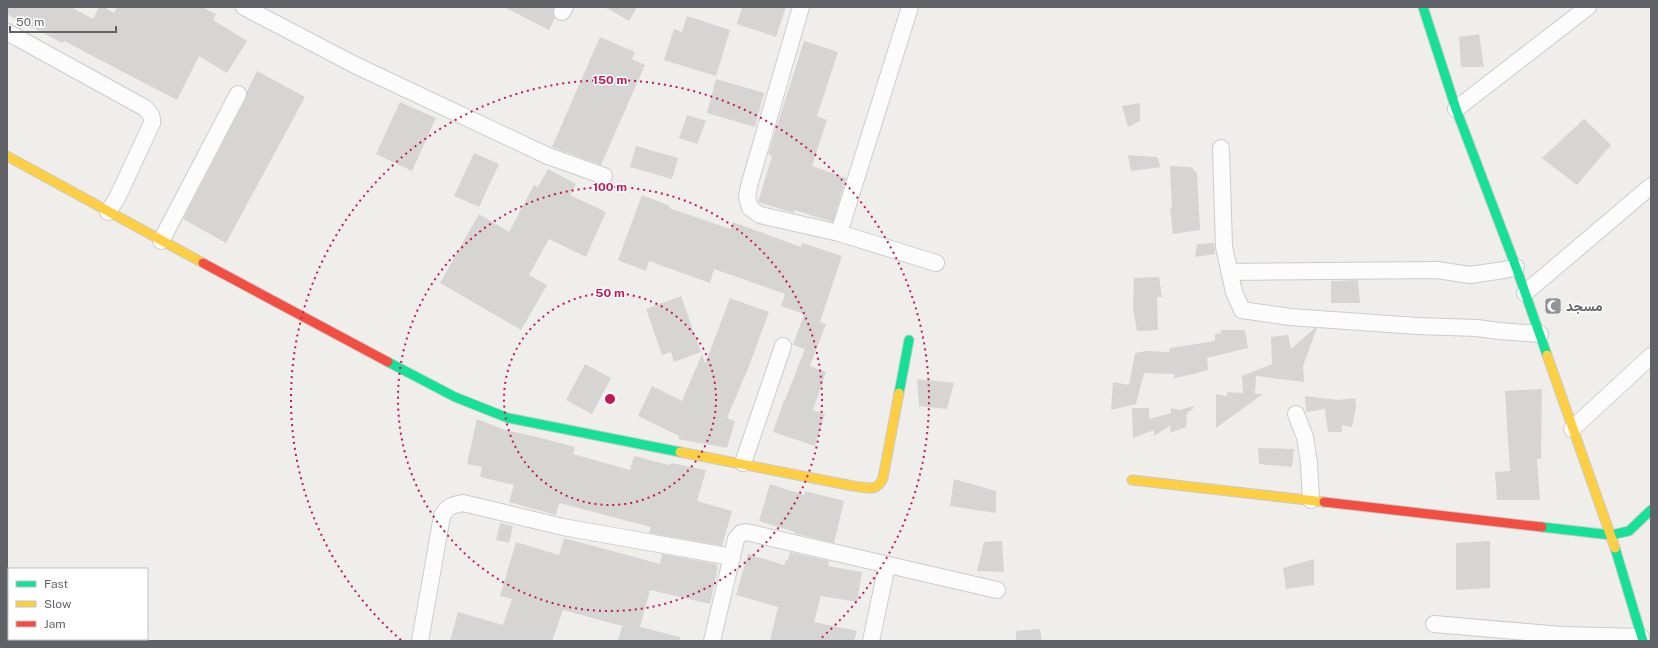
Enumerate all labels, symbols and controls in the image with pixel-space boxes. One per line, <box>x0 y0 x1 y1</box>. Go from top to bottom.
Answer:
scale bar <box>10 8 116 34</box>
text: 50 m <box>16 15 44 29</box>
text: 150 m <box>593 73 627 87</box>
text: 100 m <box>593 180 627 194</box>
text: 50 m <box>595 286 625 300</box>
mosque icon: مسجد <box>1543 296 1563 316</box>
place label: مسجد <box>1566 298 1603 315</box>
centre of rings <box>603 392 617 406</box>
legend <box>8 568 148 640</box>
text: Fast <box>44 577 69 591</box>
text: Slow <box>44 597 72 611</box>
text: Jam <box>44 617 66 631</box>

